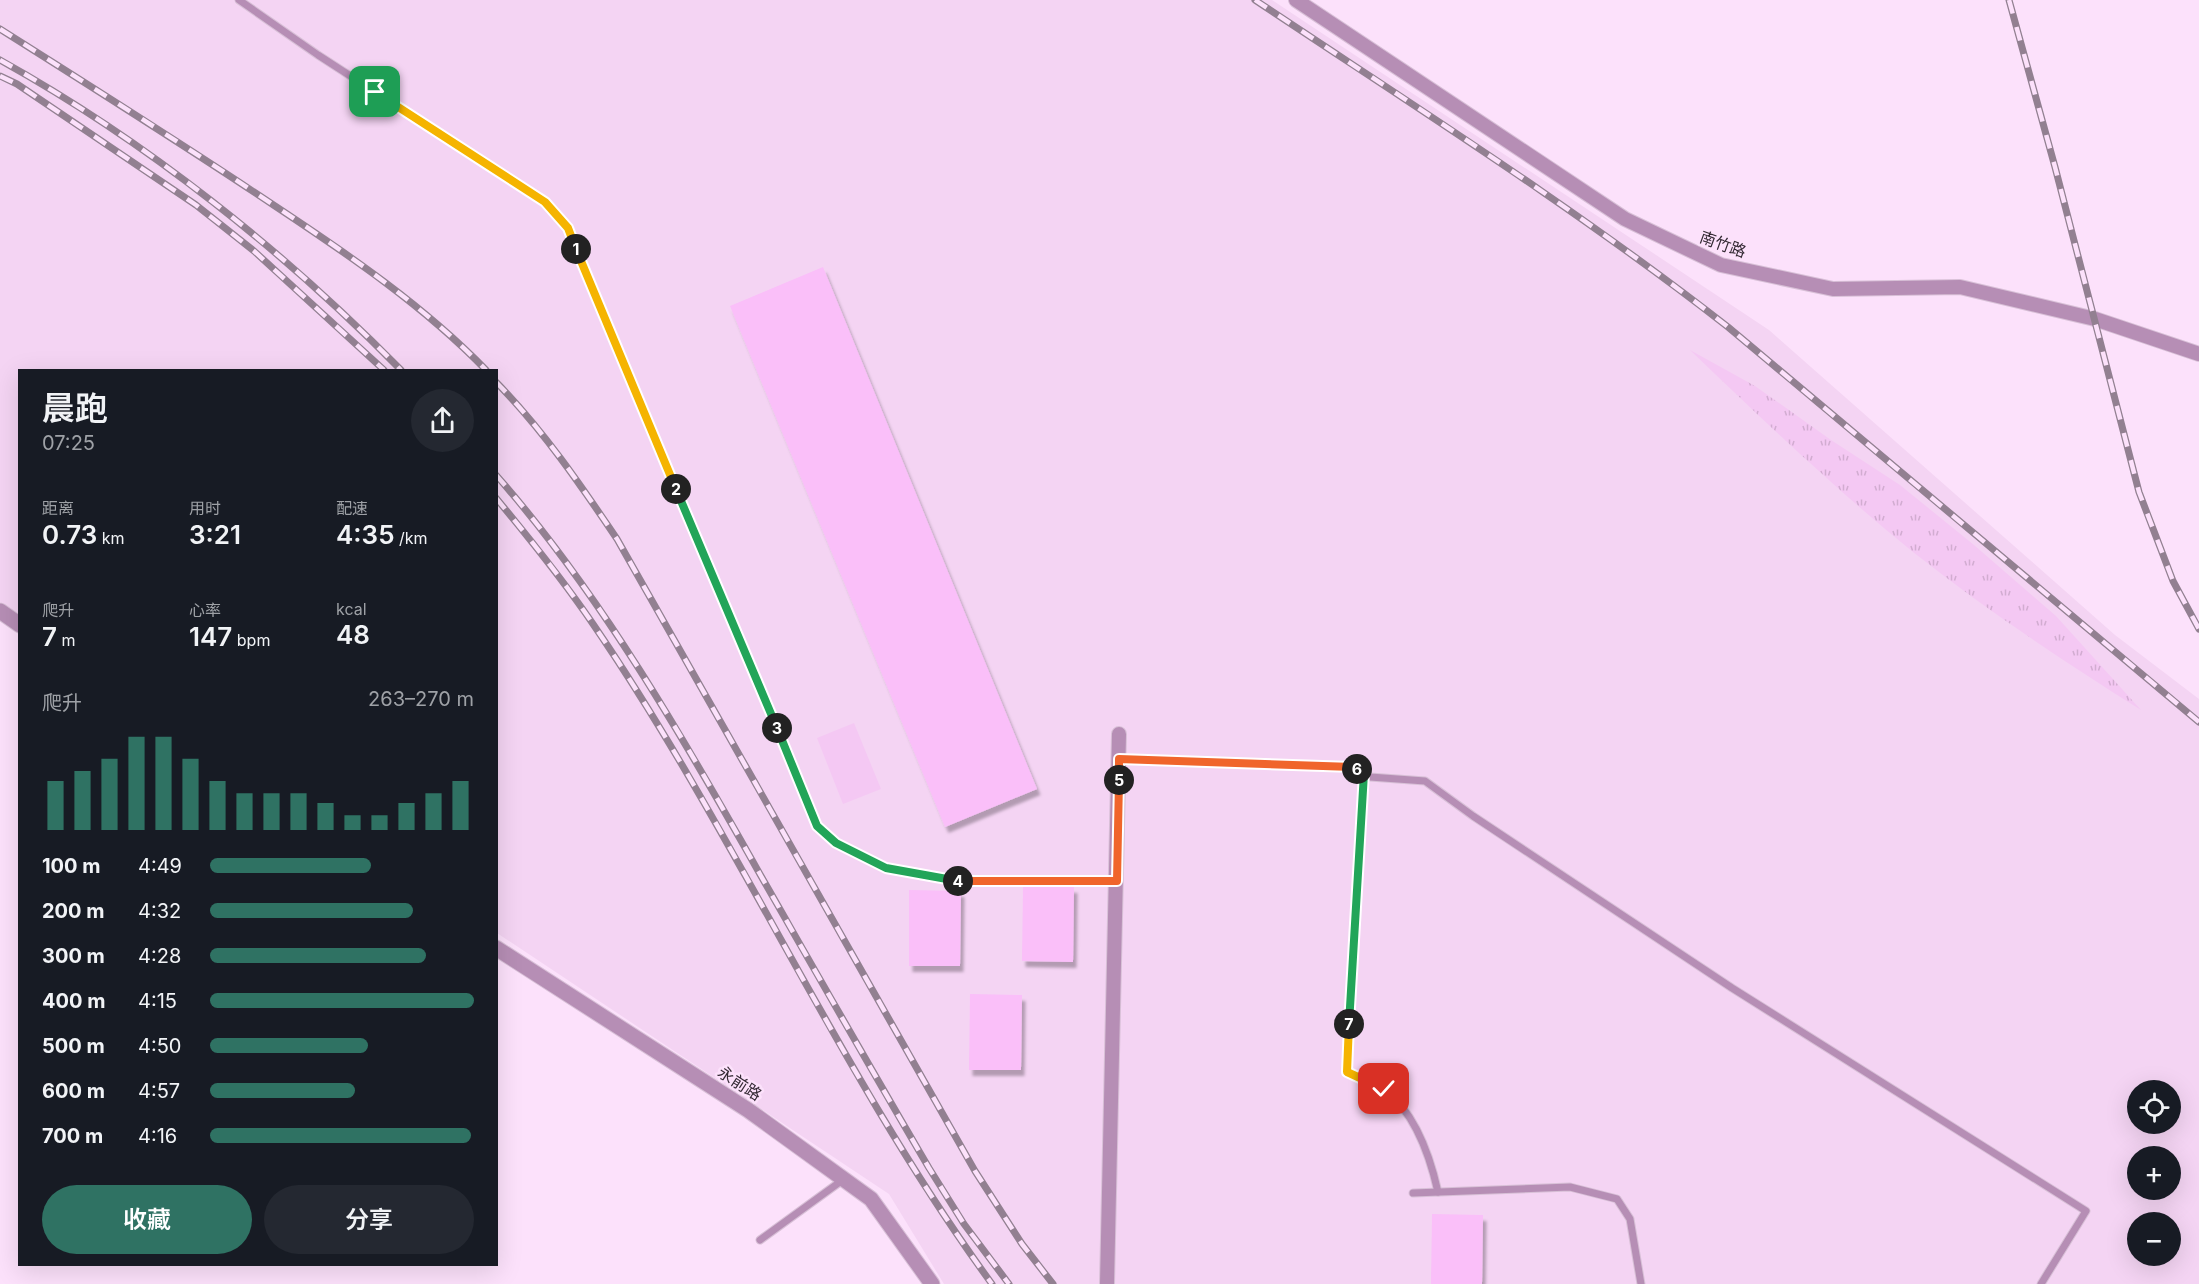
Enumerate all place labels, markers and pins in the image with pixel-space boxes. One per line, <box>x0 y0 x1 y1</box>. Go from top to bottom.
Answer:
pin <box>349 66 400 117</box>
pin: 1 <box>561 234 591 264</box>
pin: 2 <box>661 474 691 504</box>
pin: 3 <box>762 713 792 743</box>
pin: 6 <box>1342 754 1372 784</box>
pin: 5 <box>1104 765 1134 795</box>
pin: 4 <box>943 866 973 896</box>
pin: 7 <box>1334 1009 1364 1039</box>
pin <box>1358 1063 1409 1114</box>

